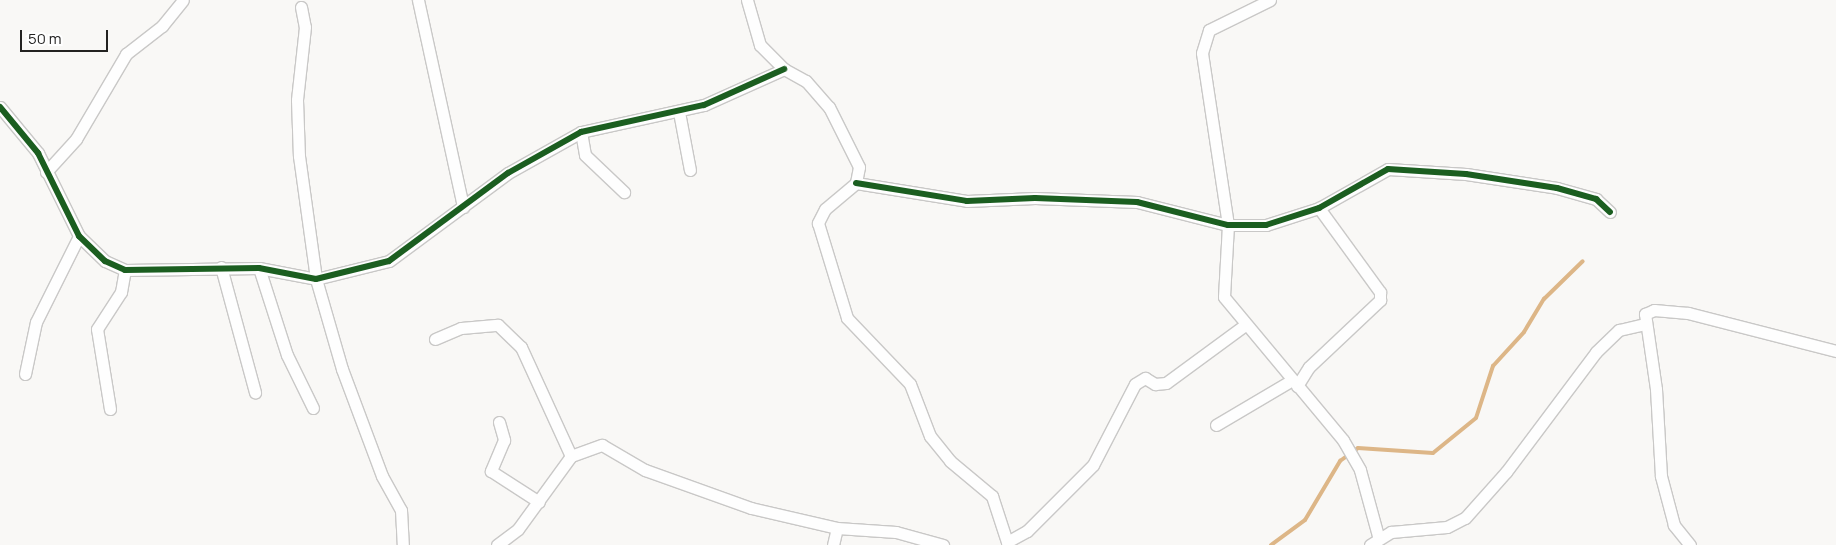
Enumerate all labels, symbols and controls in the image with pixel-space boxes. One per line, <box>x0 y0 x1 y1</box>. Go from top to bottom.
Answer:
scale bar <box>22 20 110 52</box>
text: 50 m <box>28 28 62 49</box>

